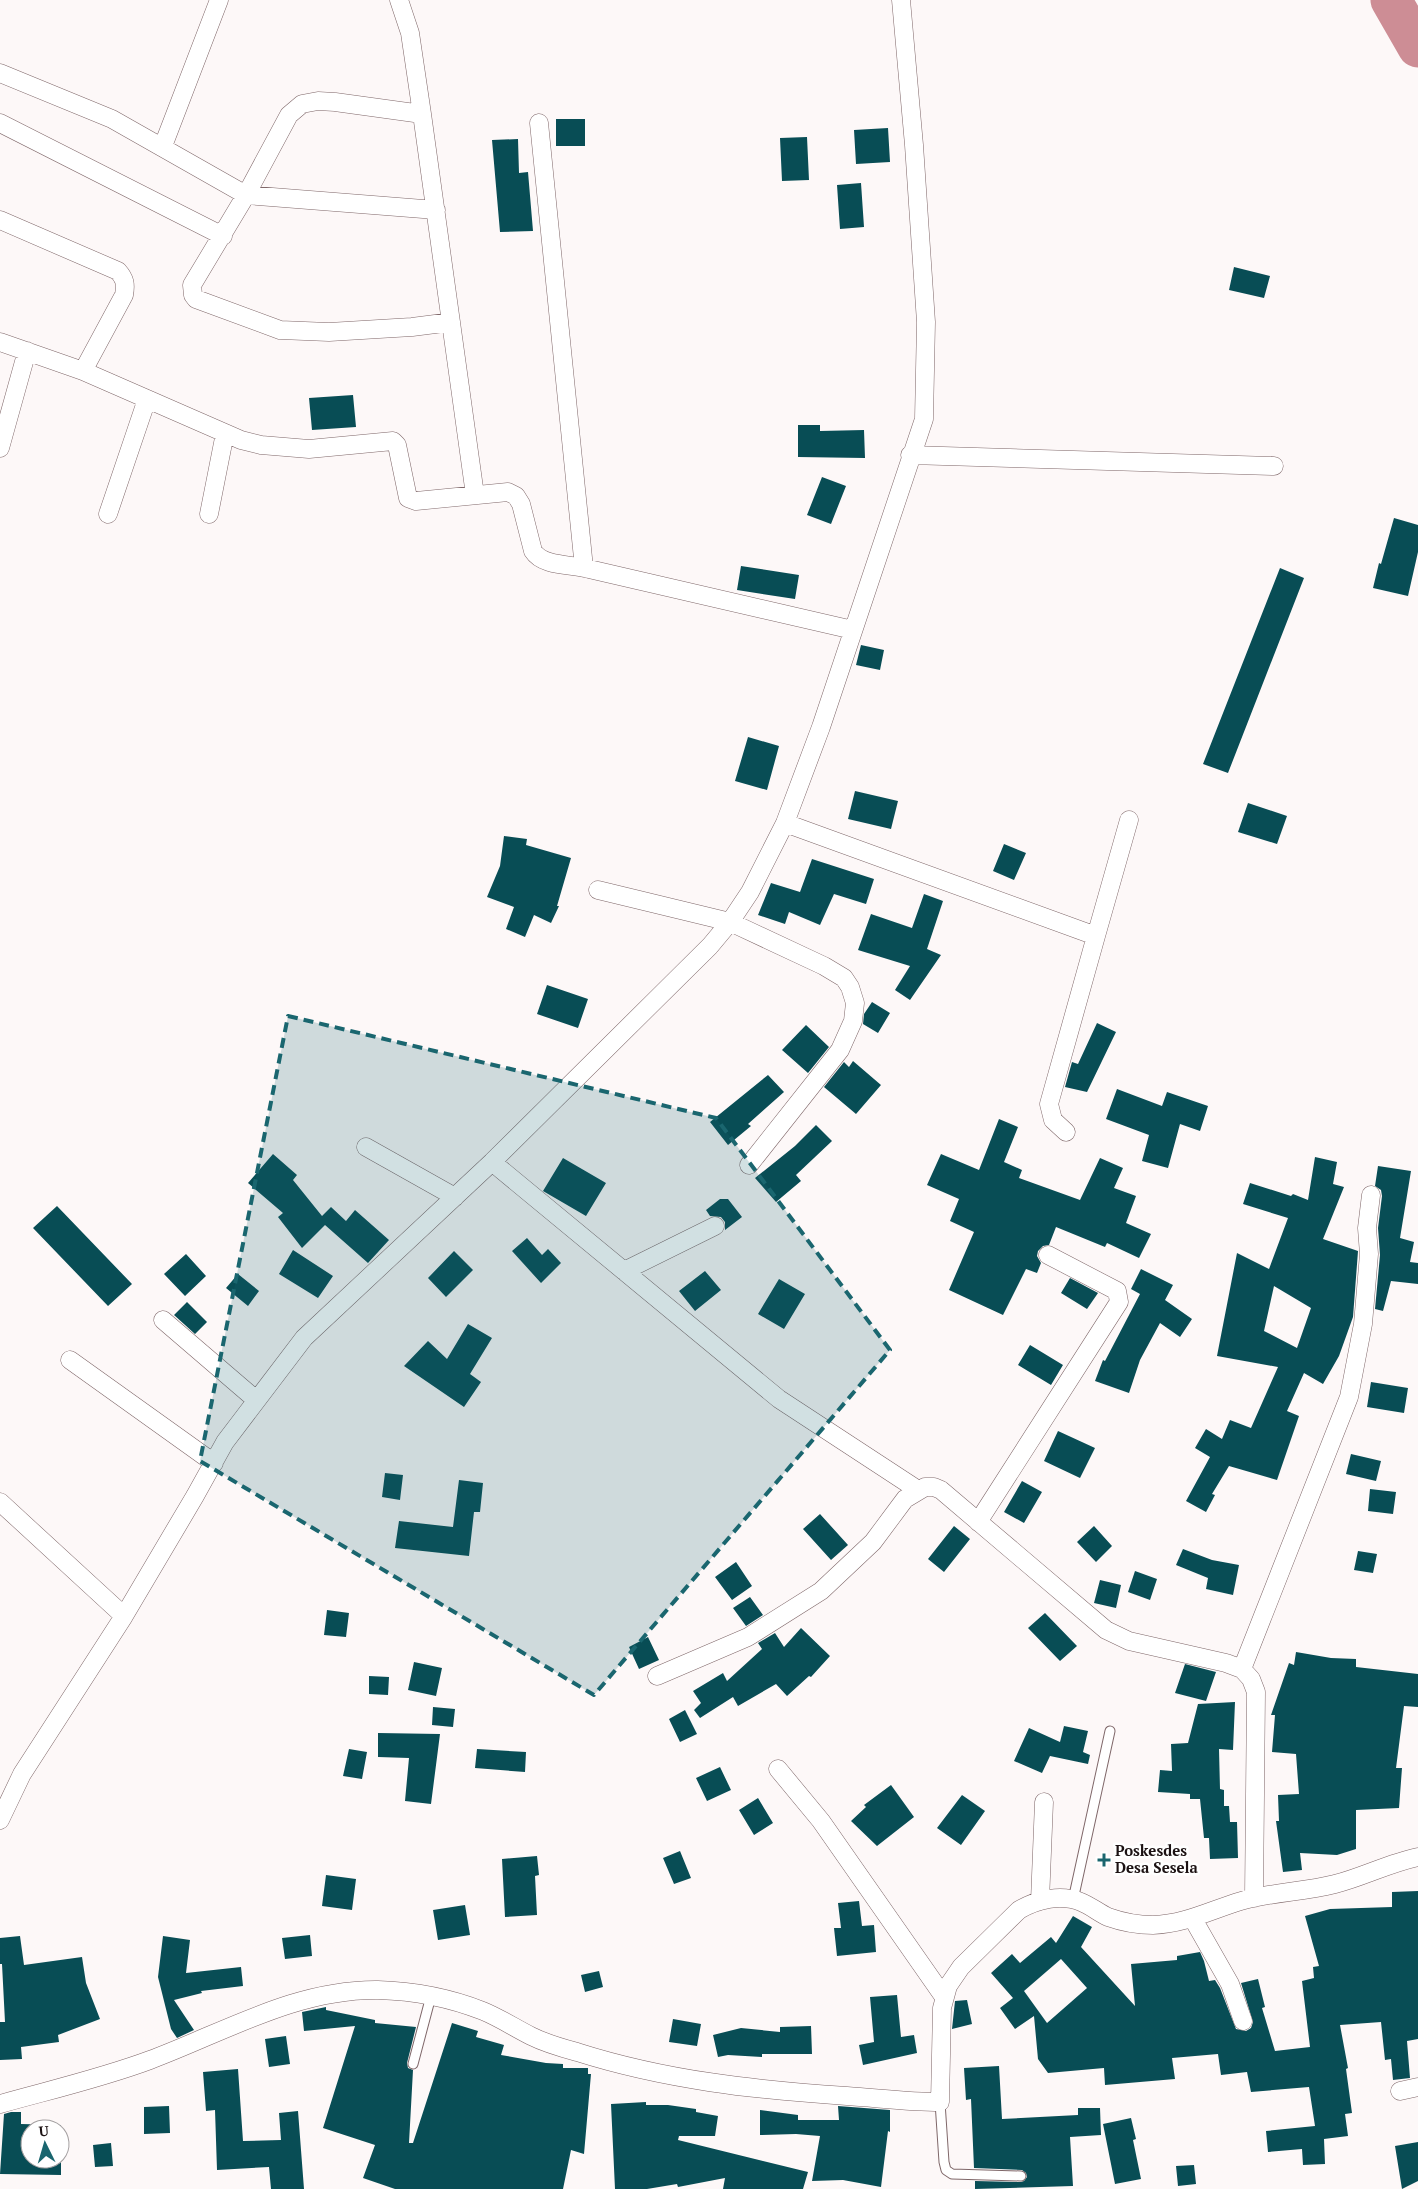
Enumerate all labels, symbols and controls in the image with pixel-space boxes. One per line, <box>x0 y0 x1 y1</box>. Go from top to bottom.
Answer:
place label: Poskesdes Desa Sesela <box>1115 1840 1199 1877</box>
marker: Poskesdes Desa Sesela <box>1097 1853 1111 1867</box>
north arrow <box>20 2119 70 2169</box>
text: U <box>38 2121 50 2140</box>

